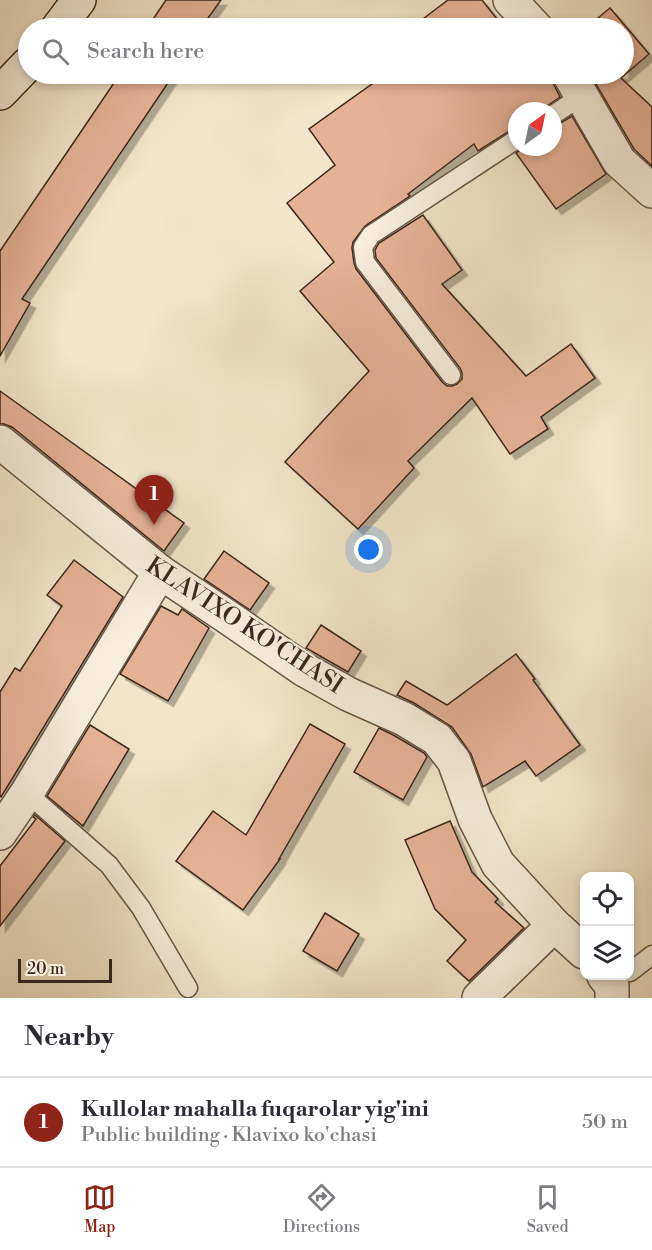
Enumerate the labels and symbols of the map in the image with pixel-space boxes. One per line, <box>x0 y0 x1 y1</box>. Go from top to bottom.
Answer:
north arrow <box>508 102 562 156</box>
pin: 1 <box>134 476 174 525</box>
your location <box>354 535 383 564</box>
street label: KLAVIXO KO'CHASI <box>140 551 349 701</box>
scale bar <box>18 956 112 984</box>

